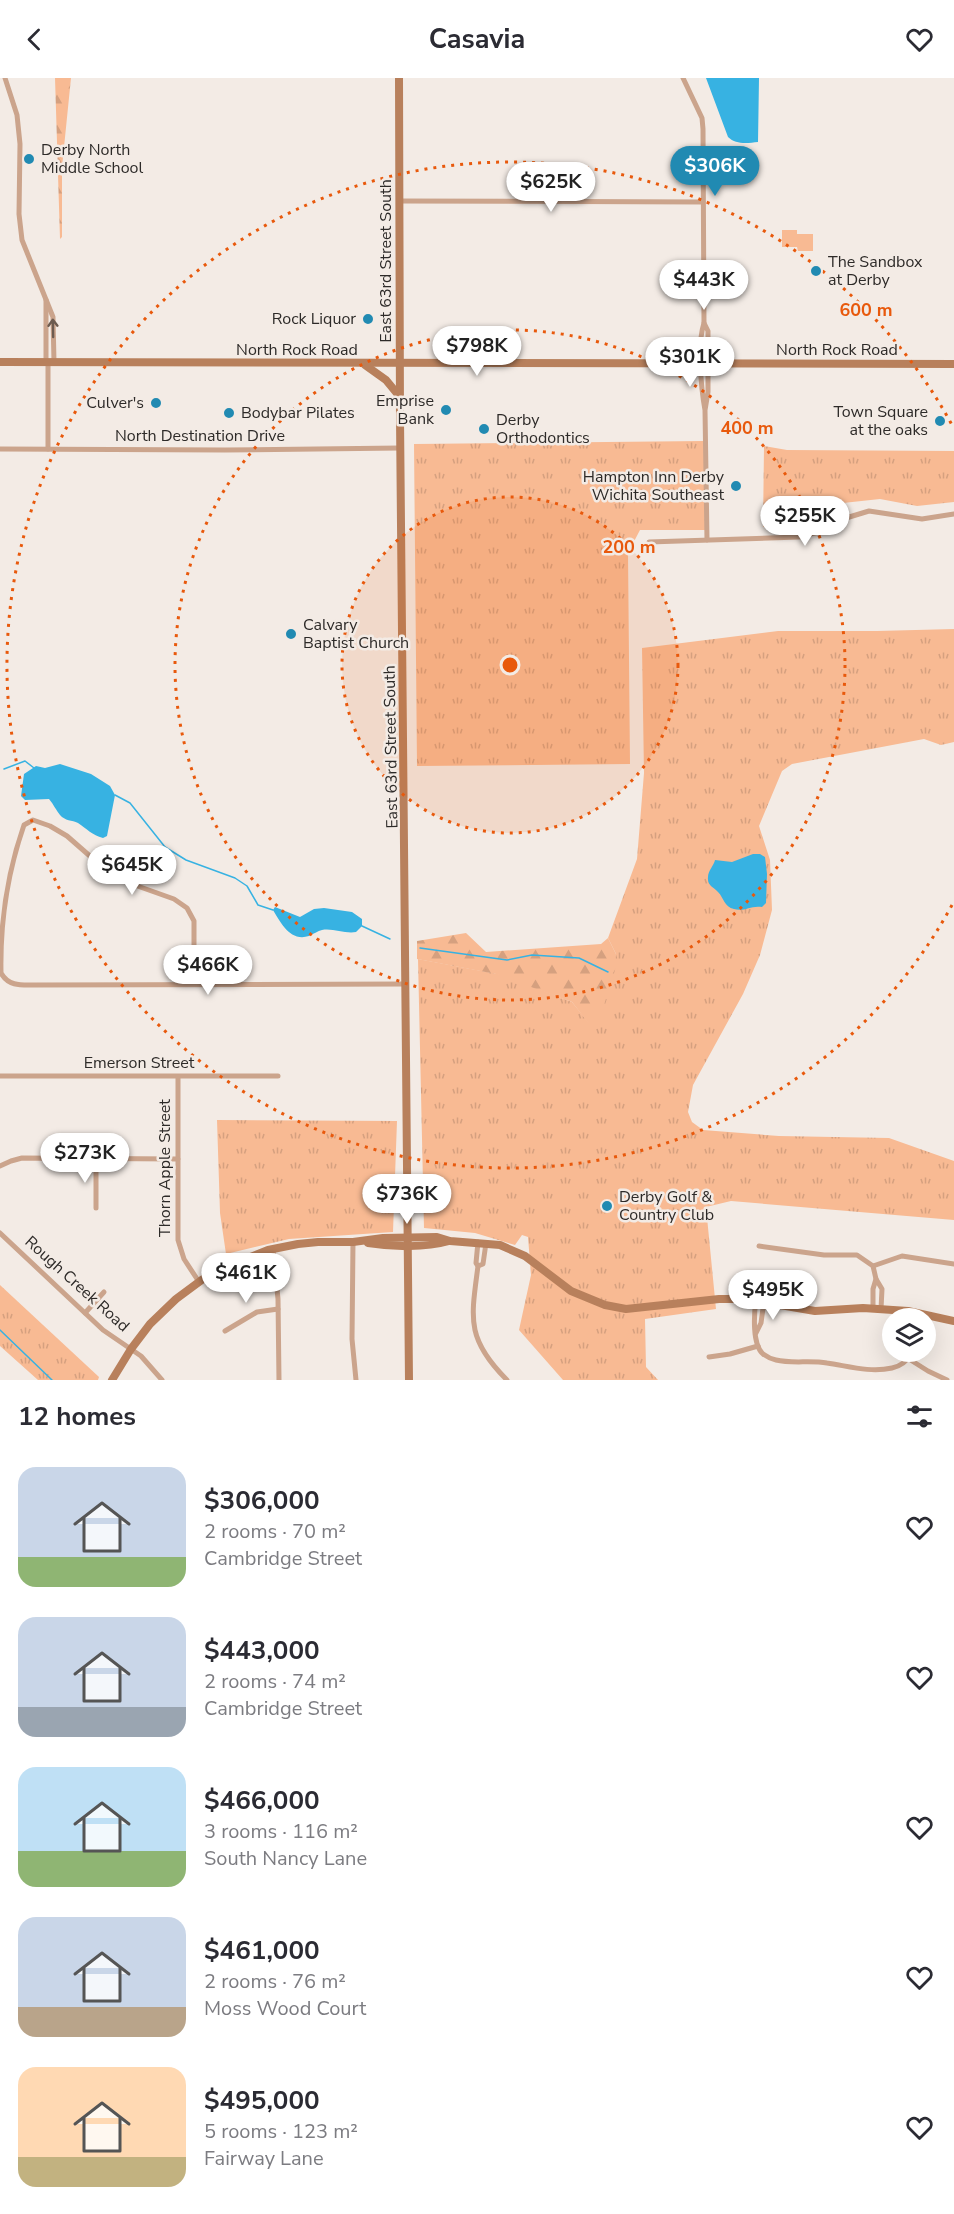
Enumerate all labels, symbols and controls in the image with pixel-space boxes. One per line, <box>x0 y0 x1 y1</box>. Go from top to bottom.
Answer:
text: Casavia <box>429 21 525 58</box>
icon: back <box>18 23 51 56</box>
icon: heart <box>903 23 936 56</box>
place label: Derby North Middle School <box>41 139 143 179</box>
pin: $306K <box>673 146 757 197</box>
marker: Derby North Middle School <box>22 152 36 166</box>
text: $306K <box>684 152 746 179</box>
pin: $625K <box>509 162 593 213</box>
text: $625K <box>520 168 582 195</box>
street label: East 63rd Street South <box>375 179 397 343</box>
place label: The Sandbox at Derby <box>828 251 923 291</box>
pin: $443K <box>662 260 746 311</box>
marker: The Sandbox at Derby <box>809 264 823 278</box>
text: $443K <box>673 266 735 293</box>
text: 600 m <box>839 298 893 322</box>
place label: Rock Liquor <box>272 308 356 330</box>
marker: Rock Liquor <box>361 312 375 326</box>
one-way arrow <box>47 319 59 339</box>
pin: $798K <box>435 326 519 377</box>
text: $798K <box>446 332 508 359</box>
pin: $301K <box>648 337 732 388</box>
street label: North Rock Road <box>236 339 358 361</box>
street label: North Rock Road <box>776 339 898 361</box>
text: $301K <box>659 343 721 370</box>
place label: Emprise Bank <box>376 390 435 430</box>
place label: Culver's <box>86 392 144 414</box>
marker: Culver's <box>149 396 163 410</box>
place label: Town Square at the oaks <box>833 401 928 441</box>
place label: Bodybar Pilates <box>241 402 355 424</box>
marker: Emprise Bank <box>439 403 453 417</box>
marker: Bodybar Pilates <box>222 406 236 420</box>
place label: Derby Orthodontics <box>496 409 590 449</box>
marker: Town Square at the oaks <box>933 414 947 428</box>
text: 400 m <box>720 416 774 440</box>
marker: Derby Orthodontics <box>477 422 491 436</box>
street label: North Destination Drive <box>115 425 285 447</box>
place label: Hampton Inn Derby Wichita Southeast <box>583 466 725 506</box>
marker: Hampton Inn Derby Wichita Southeast <box>729 479 743 493</box>
pin: $255K <box>763 496 847 547</box>
text: $255K <box>774 502 836 529</box>
text: 200 m <box>602 535 656 559</box>
place label: Calvary Baptist Church <box>303 614 409 654</box>
marker: Calvary Baptist Church <box>284 627 298 641</box>
centre of rings <box>500 655 520 675</box>
street label: East 63rd Street South <box>379 665 403 829</box>
pin: $645K <box>90 845 174 896</box>
text: $645K <box>101 851 163 878</box>
pin: $466K <box>166 945 250 996</box>
text: $466K <box>177 951 239 978</box>
street label: Emerson Street <box>84 1052 195 1074</box>
street label: Thorn Apple Street <box>154 1099 176 1237</box>
pin: $273K <box>43 1133 127 1184</box>
text: $273K <box>54 1139 116 1166</box>
pin: $736K <box>365 1174 449 1225</box>
text: $736K <box>376 1180 438 1207</box>
place label: Derby Golf & Country Club <box>619 1186 714 1226</box>
marker: Derby Golf & Country Club <box>600 1199 614 1213</box>
street label: Rough Creek Road <box>20 1231 134 1337</box>
pin: $461K <box>204 1253 288 1304</box>
text: $461K <box>215 1259 277 1286</box>
pin: $495K <box>731 1270 815 1321</box>
text: $495K <box>742 1276 804 1303</box>
map controls <box>882 1308 936 1362</box>
button: layers <box>882 1308 936 1362</box>
text: 12 homes <box>18 1399 136 1434</box>
icon: filters <box>903 1400 936 1433</box>
text: $306,000 <box>204 1483 320 1518</box>
icon: home <box>66 1491 138 1563</box>
icon: heart <box>903 1511 936 1544</box>
text: 2 rooms · 70 m² <box>204 1518 346 1545</box>
text: Cambridge Street <box>204 1545 362 1572</box>
text: $443,000 <box>204 1633 320 1668</box>
icon: home <box>66 1641 138 1713</box>
icon: heart <box>903 1661 936 1694</box>
text: 2 rooms · 74 m² <box>204 1668 346 1695</box>
text: Cambridge Street <box>204 1695 362 1722</box>
text: $466,000 <box>204 1783 320 1818</box>
icon: home <box>66 1791 138 1863</box>
icon: heart <box>903 1811 936 1844</box>
text: 3 rooms · 116 m² <box>204 1818 358 1845</box>
text: South Nancy Lane <box>204 1845 367 1872</box>
text: $461,000 <box>204 1933 320 1968</box>
icon: home <box>66 1941 138 2013</box>
icon: heart <box>903 1961 936 1994</box>
text: 2 rooms · 76 m² <box>204 1968 346 1995</box>
text: Moss Wood Court <box>204 1995 366 2022</box>
text: $495,000 <box>204 2083 320 2118</box>
icon: home <box>66 2091 138 2163</box>
icon: heart <box>903 2111 936 2144</box>
text: 5 rooms · 123 m² <box>204 2118 358 2145</box>
text: Fairway Lane <box>204 2145 324 2172</box>

